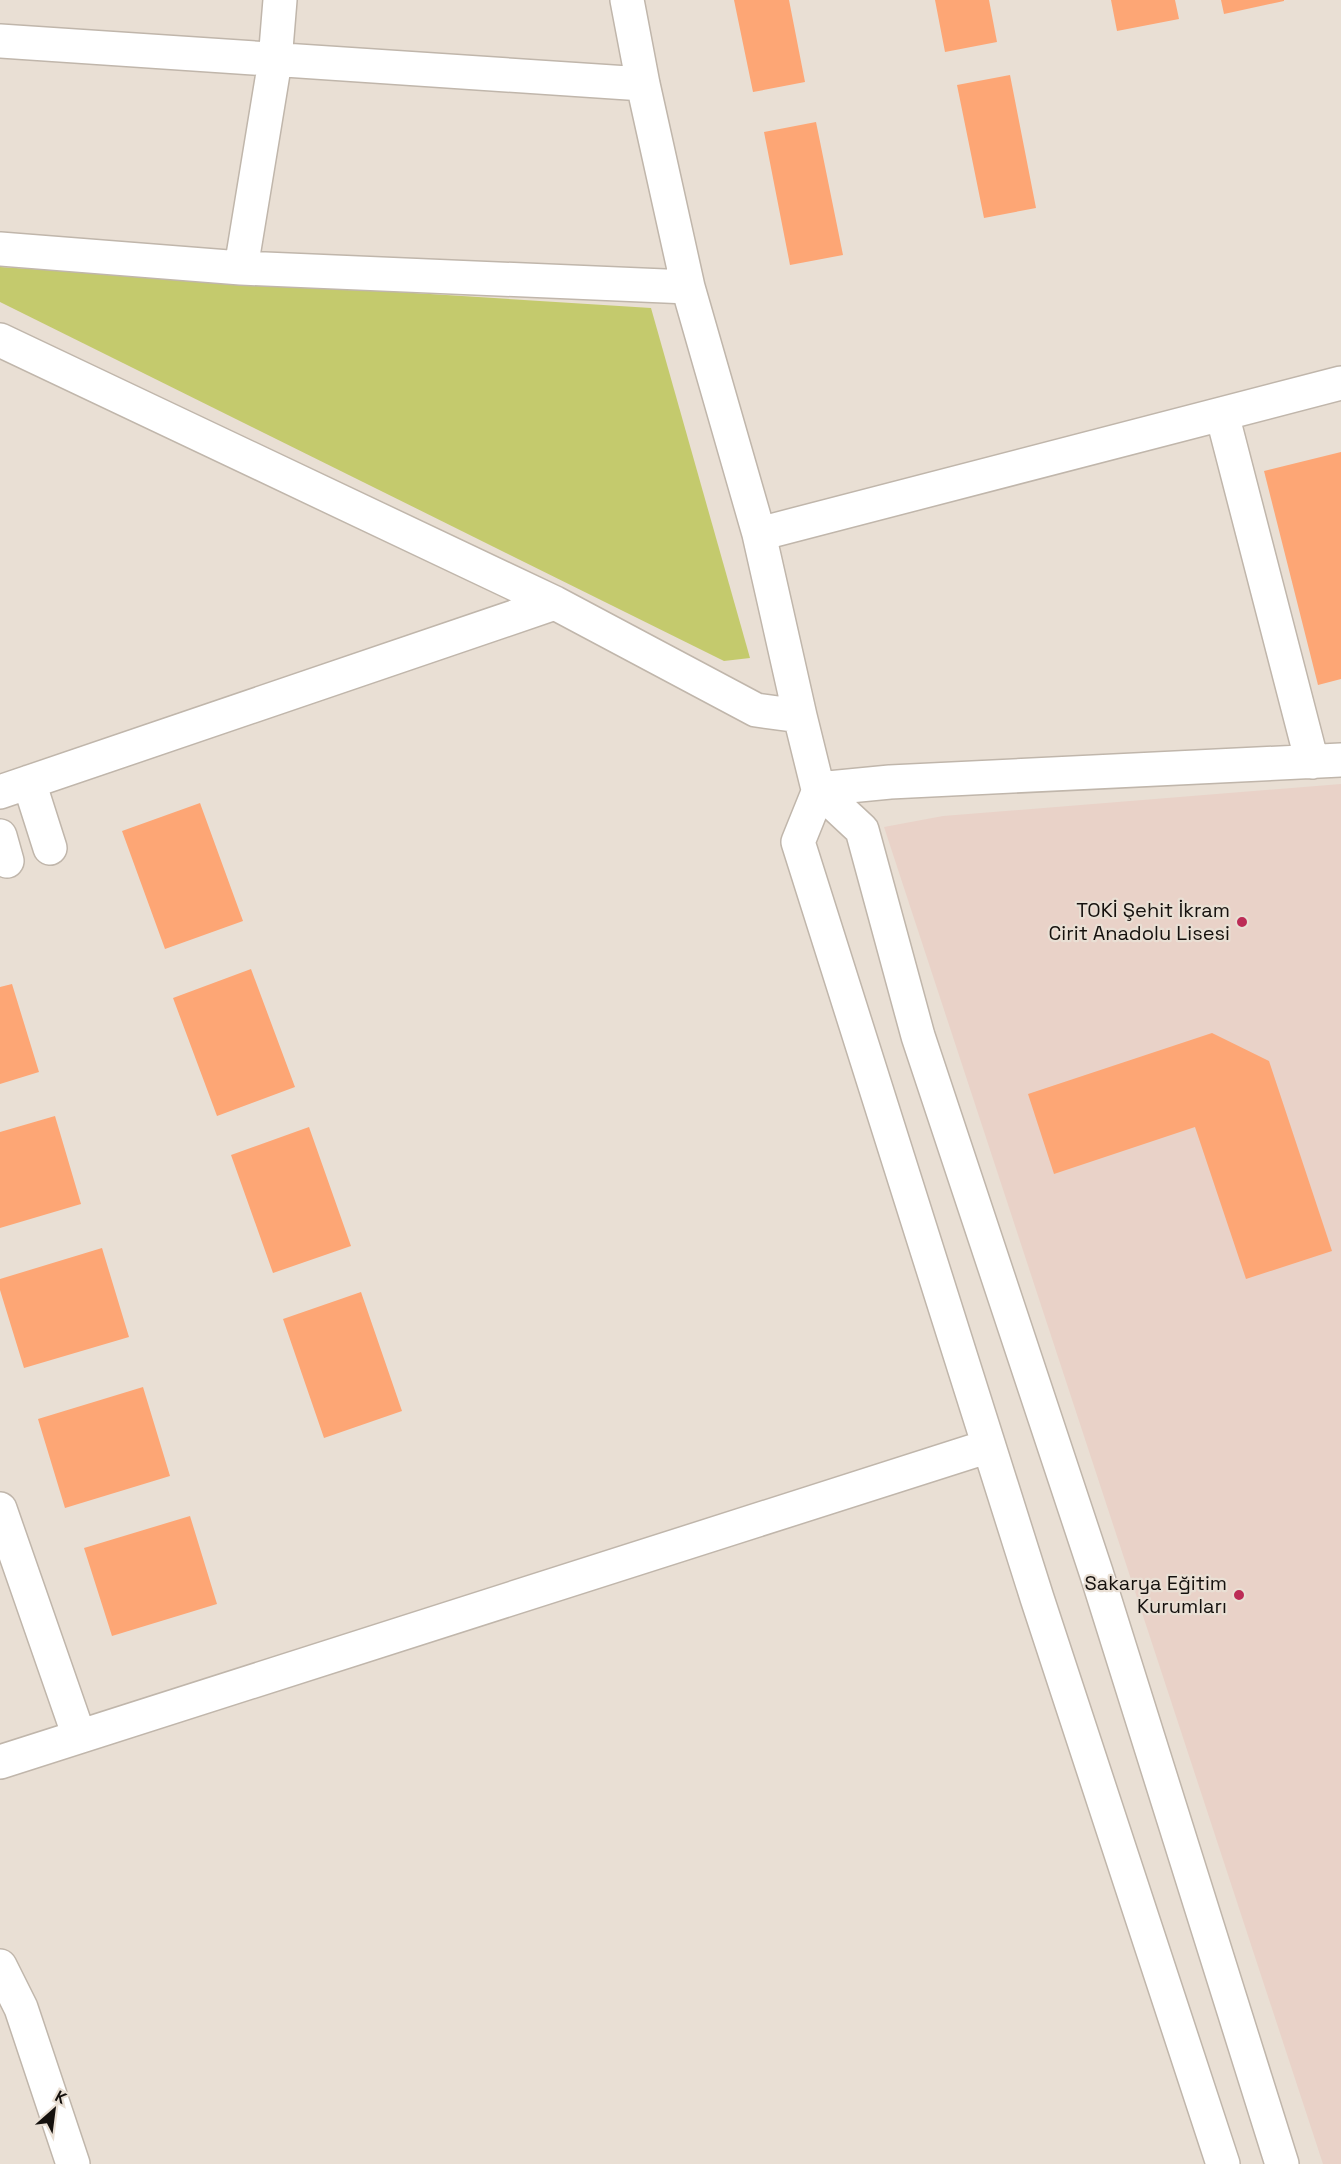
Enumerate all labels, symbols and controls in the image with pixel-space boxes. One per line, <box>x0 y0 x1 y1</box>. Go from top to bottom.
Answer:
place label: TOKİ Şehit İkram Cirit Anadolu Lisesi <box>1048 897 1230 946</box>
marker: TOKİ Şehit İkram Cirit Anadolu Lisesi <box>1235 915 1249 929</box>
place label: Sakarya Eğitim Kurumları <box>1084 1570 1227 1619</box>
marker: Sakarya Eğitim Kurumları <box>1232 1588 1246 1602</box>
north arrow <box>24 2080 84 2140</box>
text: K <box>51 2086 70 2109</box>

